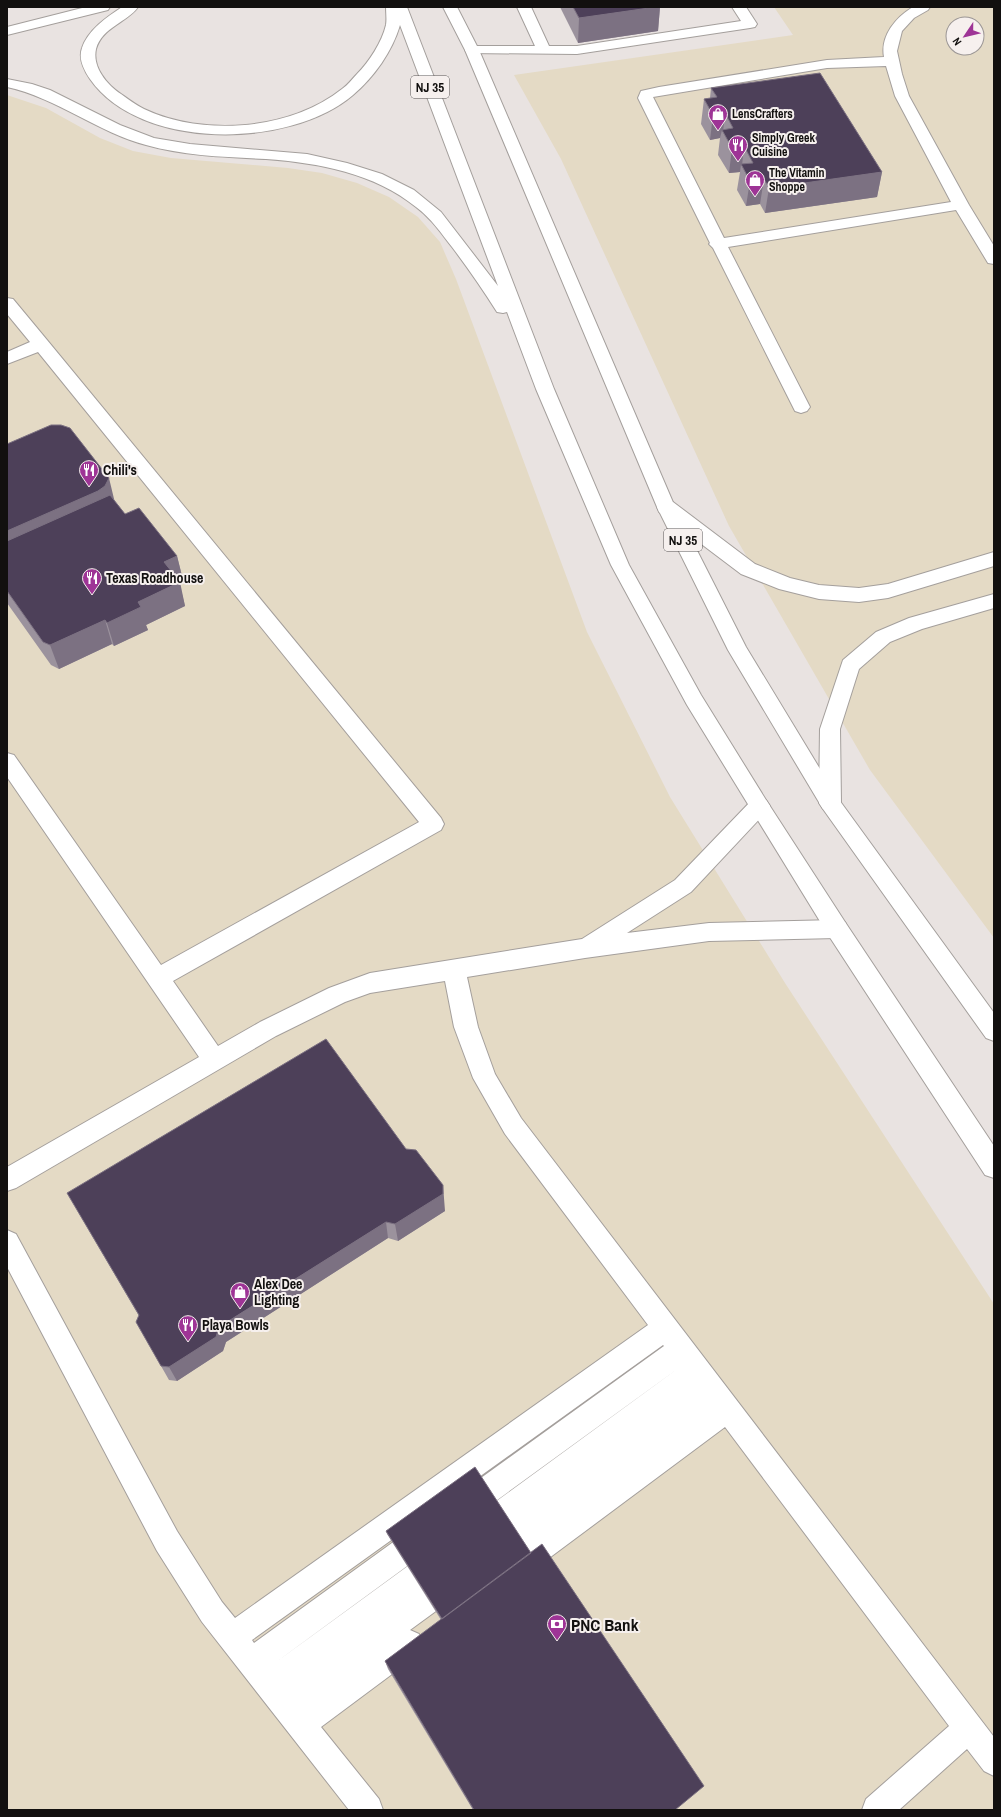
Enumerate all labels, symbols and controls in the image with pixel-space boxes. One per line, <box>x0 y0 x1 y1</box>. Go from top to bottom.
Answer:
north arrow <box>945 16 985 56</box>
text: N <box>949 35 964 48</box>
road number: NJ 35 <box>411 76 449 98</box>
shop icon: LensCrafters <box>707 103 729 131</box>
place label: LensCrafters <box>732 106 793 122</box>
place label: Simply Greek Cuisine <box>752 130 815 160</box>
restaurant icon: Simply Greek Cuisine <box>727 134 749 162</box>
place label: The Vitamin Shoppe <box>769 165 825 195</box>
shop icon: The Vitamin Shoppe <box>744 169 766 197</box>
restaurant icon: Chili's <box>78 459 100 487</box>
place label: Chili's <box>103 461 137 479</box>
road number: NJ 35 <box>664 529 702 551</box>
restaurant icon: Texas Roadhouse <box>81 567 103 595</box>
place label: Texas Roadhouse <box>106 569 203 587</box>
place label: Alex Dee Lighting <box>254 1275 303 1309</box>
shop icon: Alex Dee Lighting <box>229 1281 251 1309</box>
restaurant icon: Playa Bowls <box>177 1314 199 1342</box>
place label: Playa Bowls <box>202 1316 269 1334</box>
bank icon: PNC Bank <box>546 1613 568 1641</box>
place label: PNC Bank <box>571 1613 639 1636</box>

